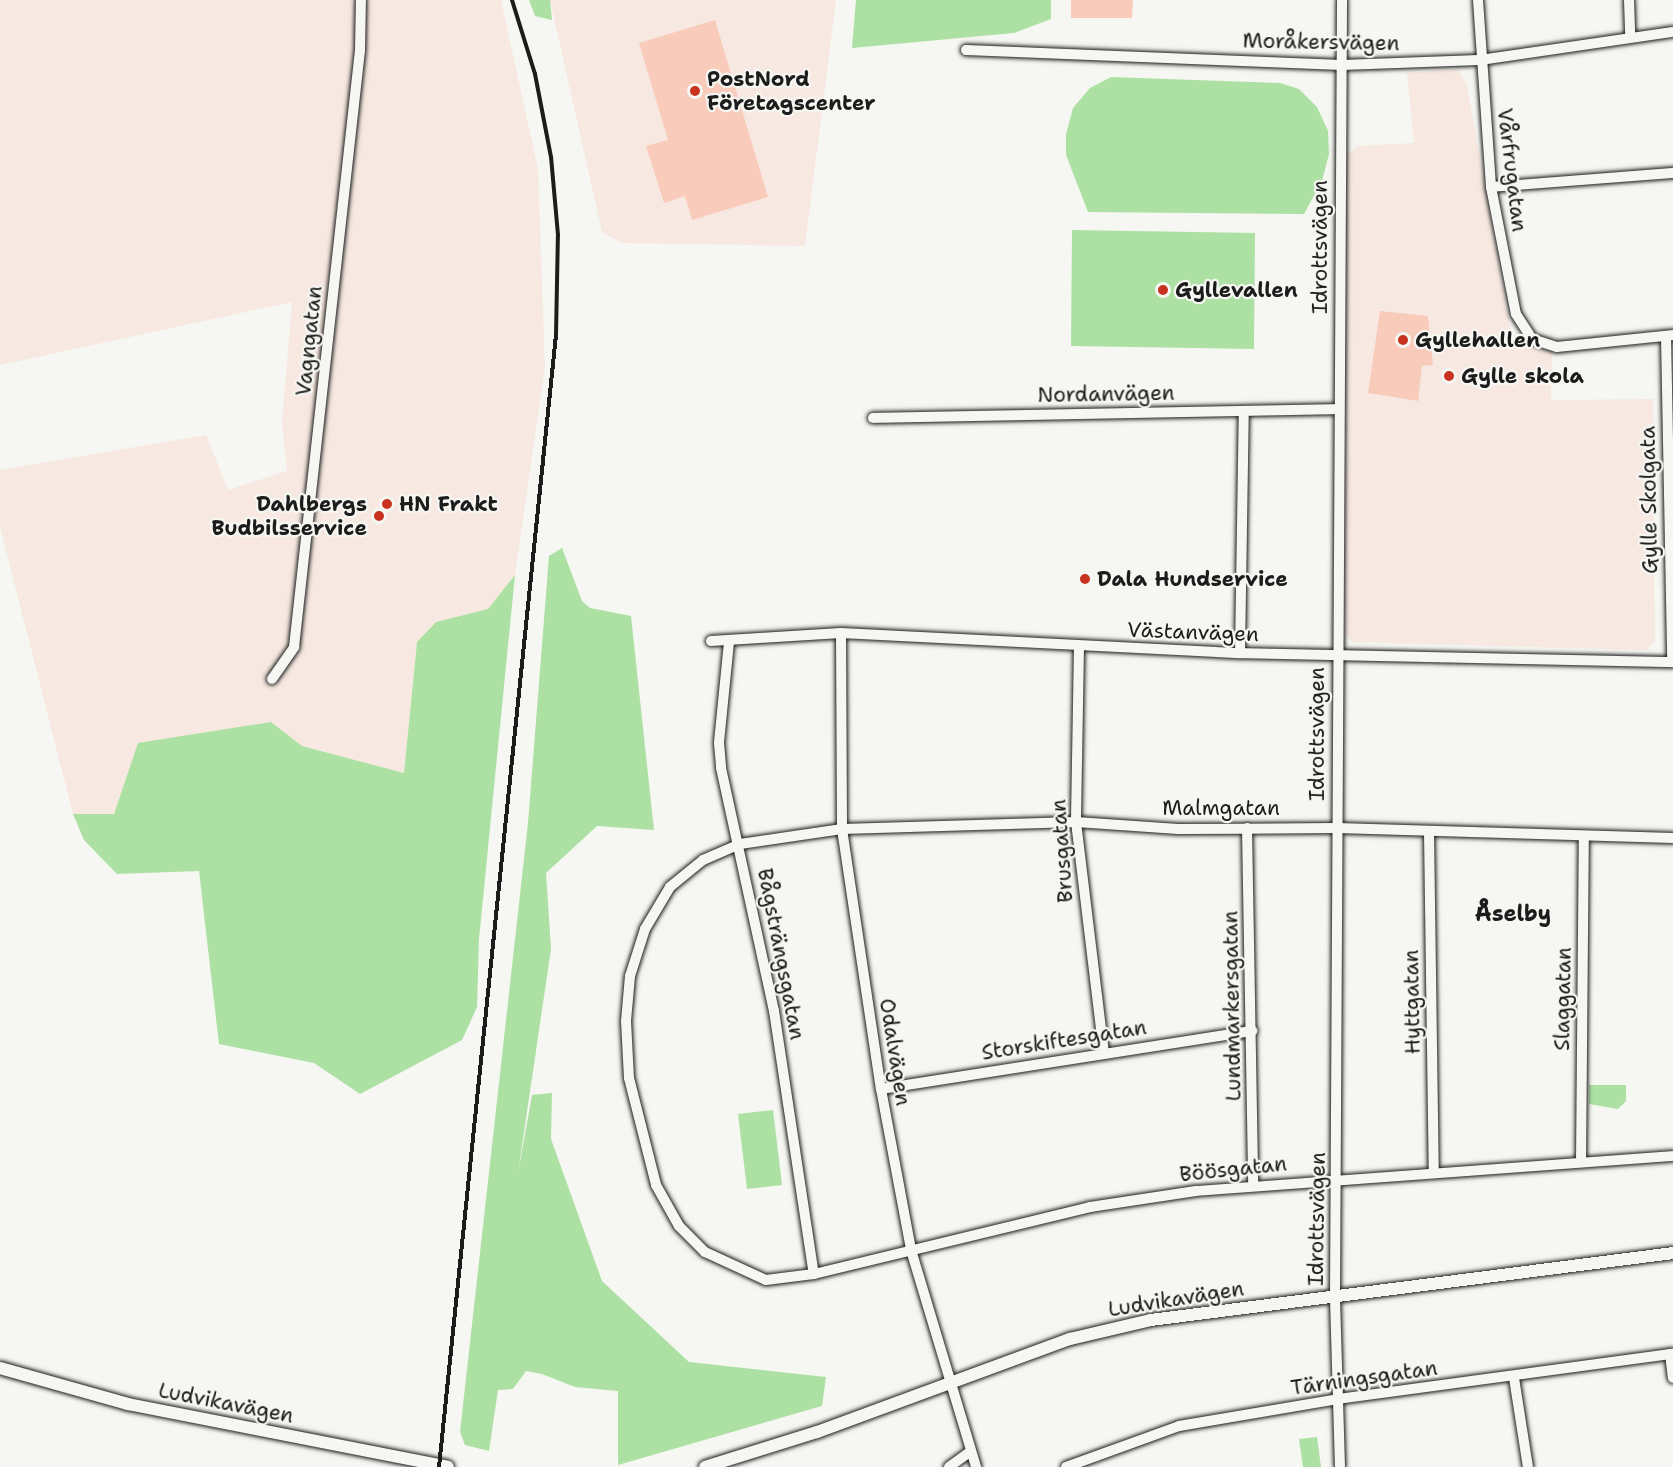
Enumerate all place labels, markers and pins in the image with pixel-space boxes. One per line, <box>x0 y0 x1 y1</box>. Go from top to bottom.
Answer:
place label: PostNord Företagscenter <box>707 66 875 116</box>
marker: PostNord Företagscenter <box>688 84 702 98</box>
place label: Gyllevallen <box>1175 277 1298 303</box>
marker: Gyllevallen <box>1156 283 1170 297</box>
place label: Gyllehallen <box>1415 327 1540 353</box>
marker: Gyllehallen <box>1396 333 1410 347</box>
place label: Gylle skola <box>1461 363 1584 389</box>
marker: Gylle skola <box>1442 369 1456 383</box>
place label: Dahlbergs Budbilsservice <box>211 491 367 541</box>
place label: HN Frakt <box>399 491 498 517</box>
marker: HN Frakt <box>380 497 394 511</box>
marker: Dahlbergs Budbilsservice <box>372 509 386 523</box>
place label: Dala Hundservice <box>1097 566 1288 592</box>
marker: Dala Hundservice <box>1078 572 1092 586</box>

